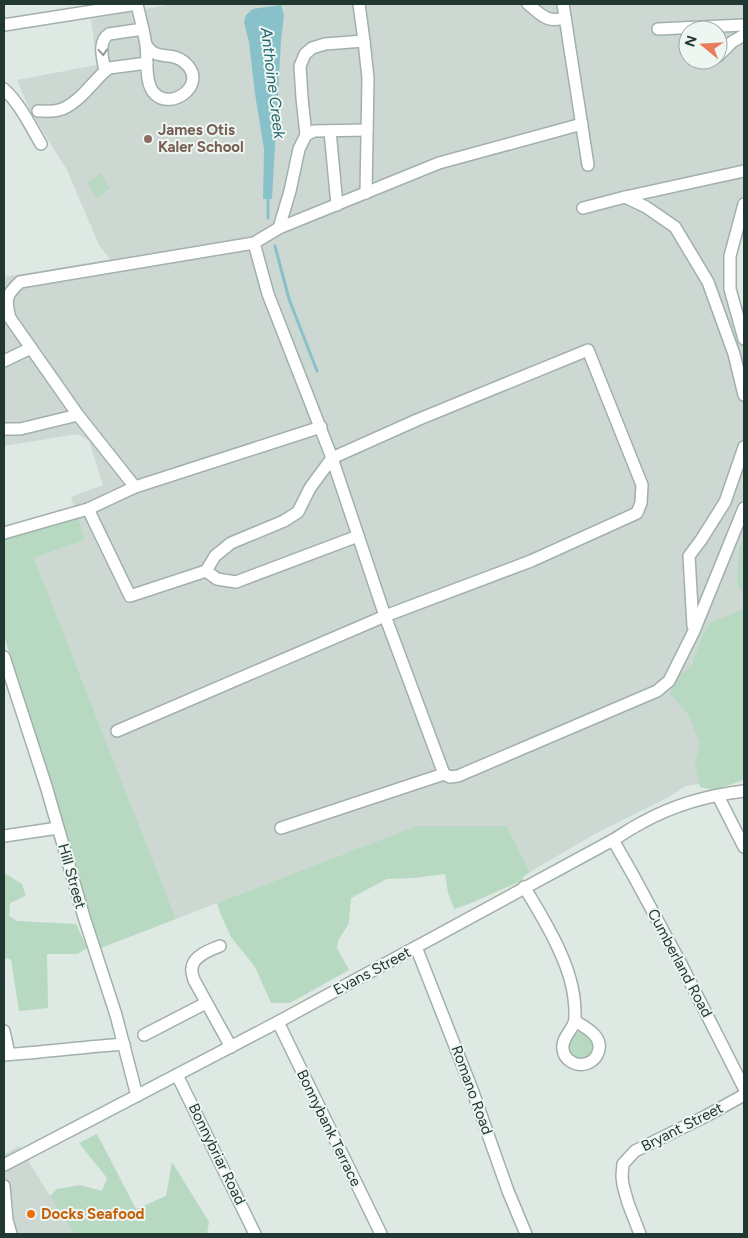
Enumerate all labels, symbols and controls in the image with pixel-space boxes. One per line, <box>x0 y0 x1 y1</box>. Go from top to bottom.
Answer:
north arrow <box>678 20 728 70</box>
water label: Anthoine Creek <box>257 25 289 141</box>
text: N <box>681 33 701 49</box>
one-way arrow <box>97 48 108 56</box>
place label: James Otis Kaler School <box>158 121 244 156</box>
marker: James Otis Kaler School <box>142 133 154 145</box>
street label: Hill Street <box>54 841 90 911</box>
street label: Cumberland Road <box>644 906 716 1020</box>
street label: Evans Street <box>330 943 414 999</box>
street label: Romano Road <box>447 1043 497 1137</box>
street label: Bonnybank Terrace <box>293 1067 365 1189</box>
street label: Bryant Street <box>638 1099 726 1155</box>
street label: Bonnybriar Road <box>185 1100 249 1208</box>
place label: Docks Seafood <box>41 1205 145 1223</box>
marker: Docks Seafood <box>25 1208 37 1220</box>

